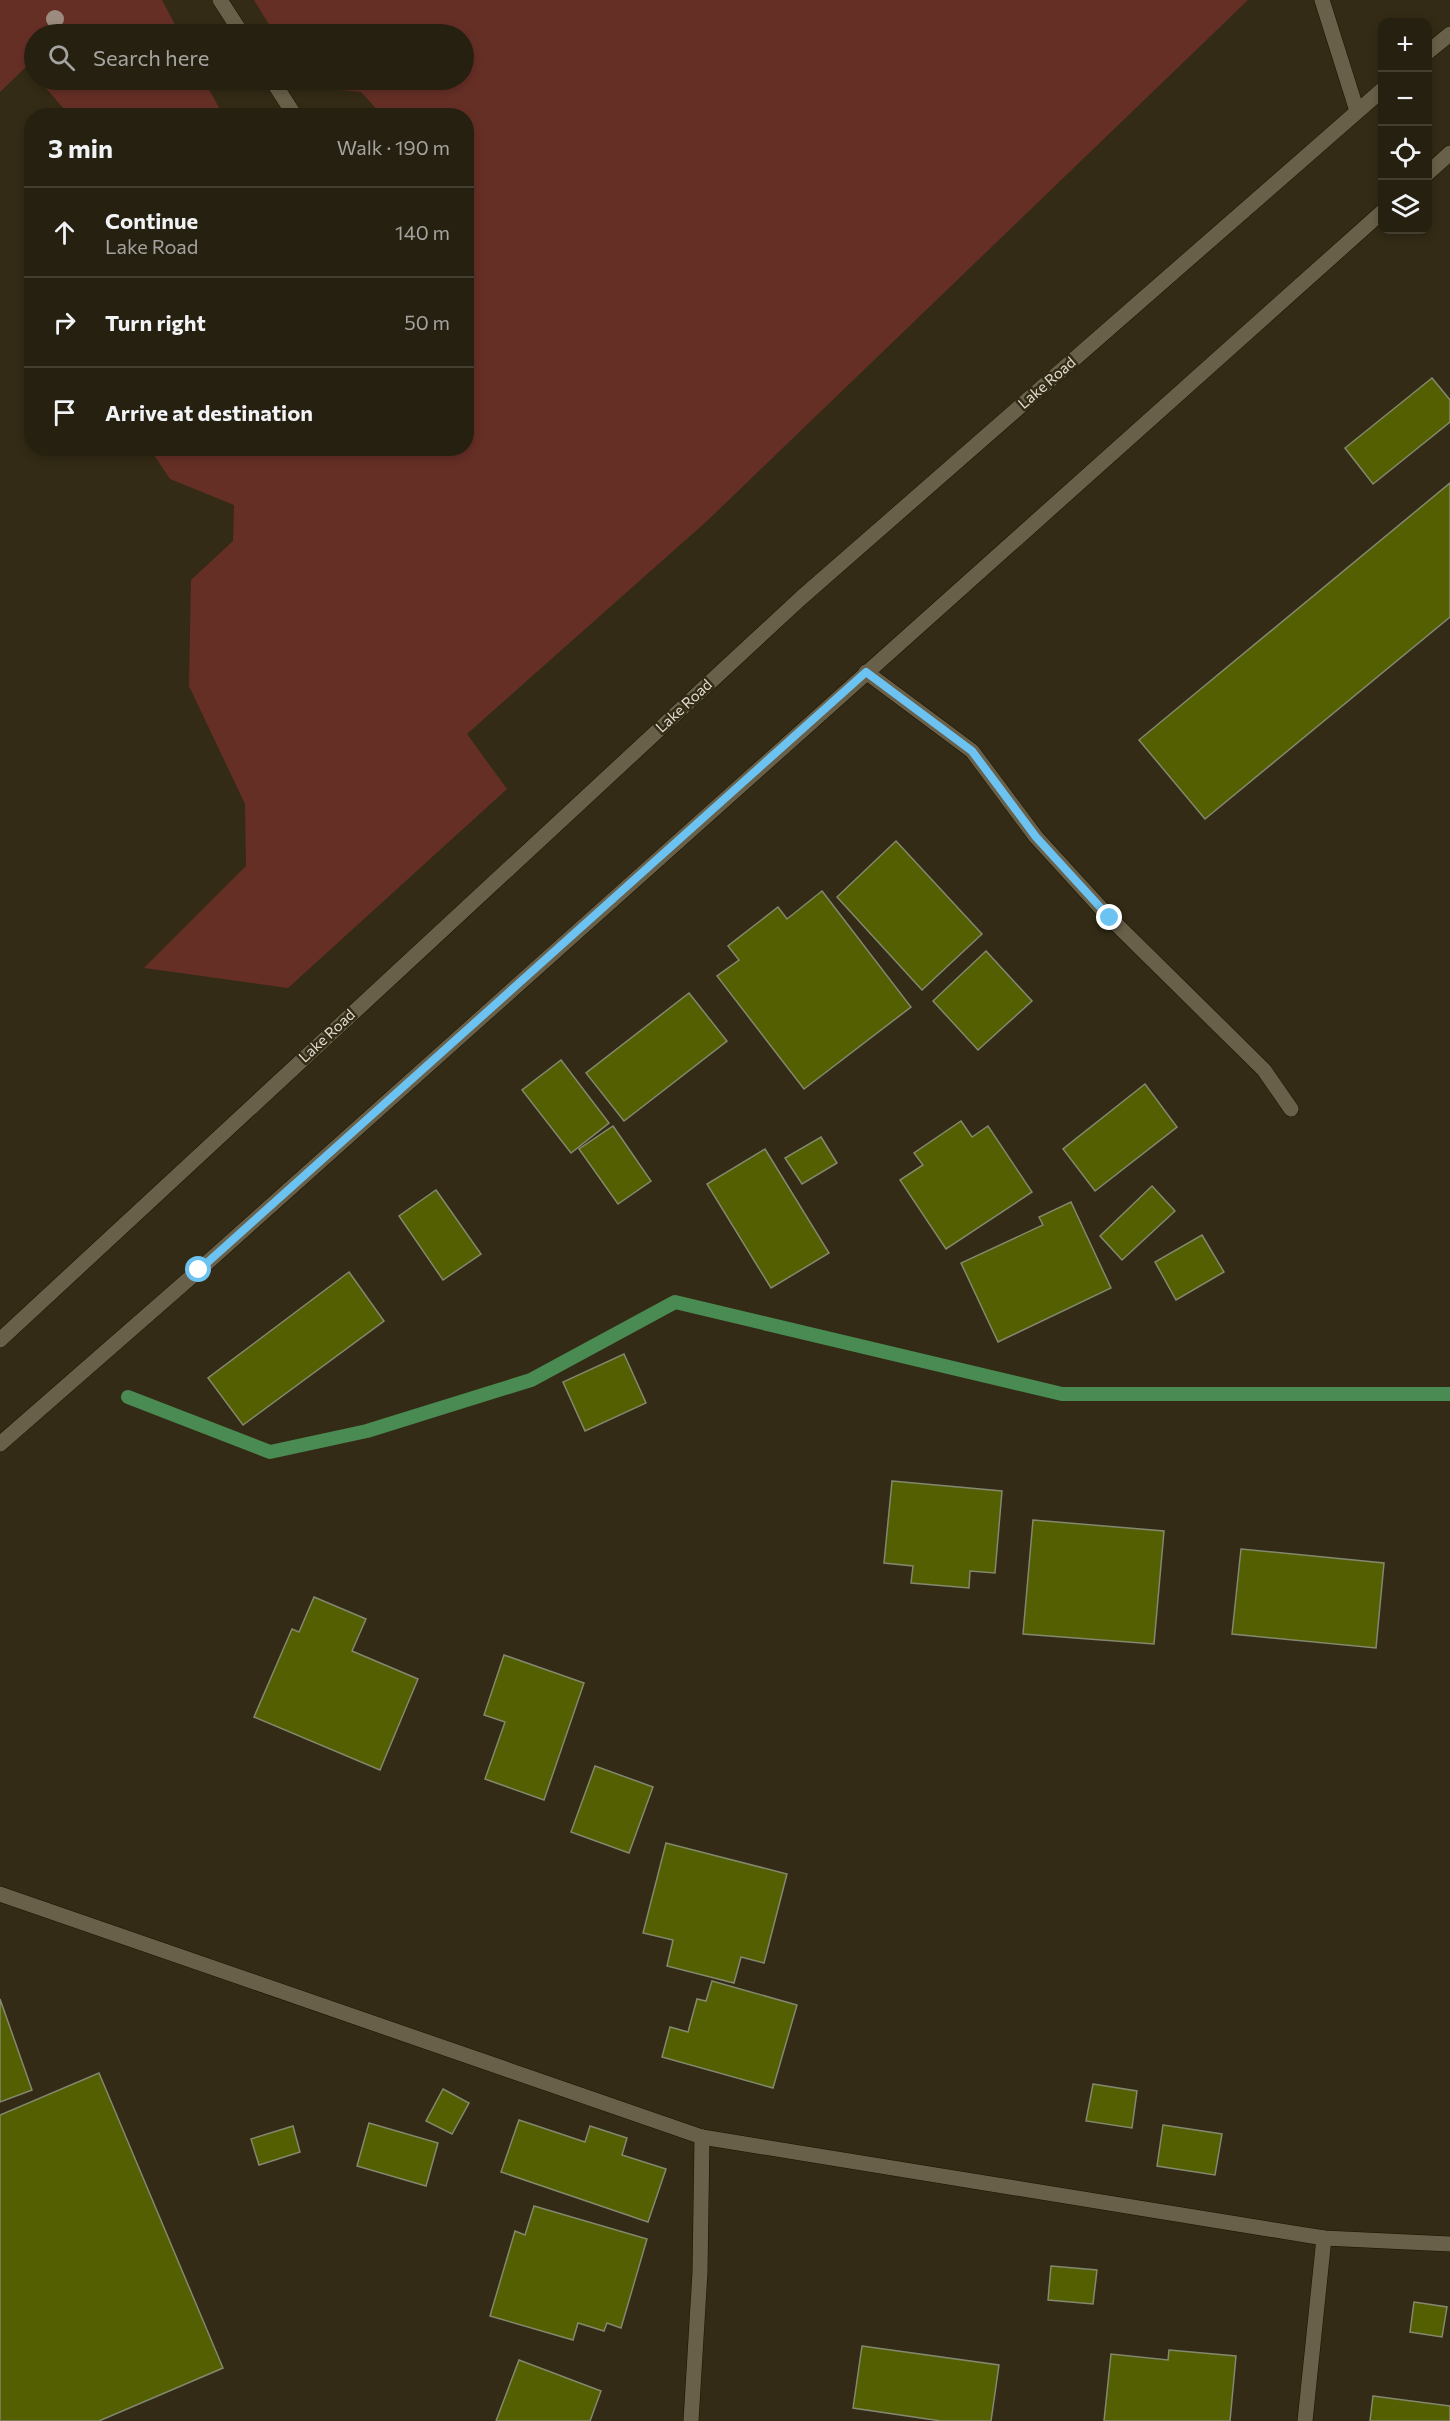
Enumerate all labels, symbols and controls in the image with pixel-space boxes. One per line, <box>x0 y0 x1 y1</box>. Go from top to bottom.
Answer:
map controls <box>1378 18 1432 234</box>
button: + <box>1378 18 1432 72</box>
search box <box>24 24 474 90</box>
icon: search <box>45 41 78 74</box>
text: Search here <box>93 44 209 71</box>
button: − <box>1378 72 1432 126</box>
button: locate <box>1378 126 1432 180</box>
text: 3 min <box>48 132 113 163</box>
text: Walk · 190 m <box>337 135 450 159</box>
button: layers <box>1378 180 1432 234</box>
text: Continue <box>105 207 198 234</box>
icon: ahead <box>48 216 81 249</box>
text: 140 m <box>395 220 450 244</box>
text: Lake Road <box>105 234 198 258</box>
icon: right <box>48 306 81 339</box>
text: Turn right <box>105 309 206 336</box>
text: 50 m <box>404 310 450 334</box>
street label: Lake Road <box>1014 352 1079 412</box>
icon: arrive <box>48 396 81 429</box>
text: Arrive at destination <box>105 399 313 426</box>
street label: Lake Road <box>652 675 715 736</box>
route end <box>1096 904 1122 930</box>
street label: Lake Road <box>295 1005 358 1066</box>
route start <box>185 1256 211 1282</box>

